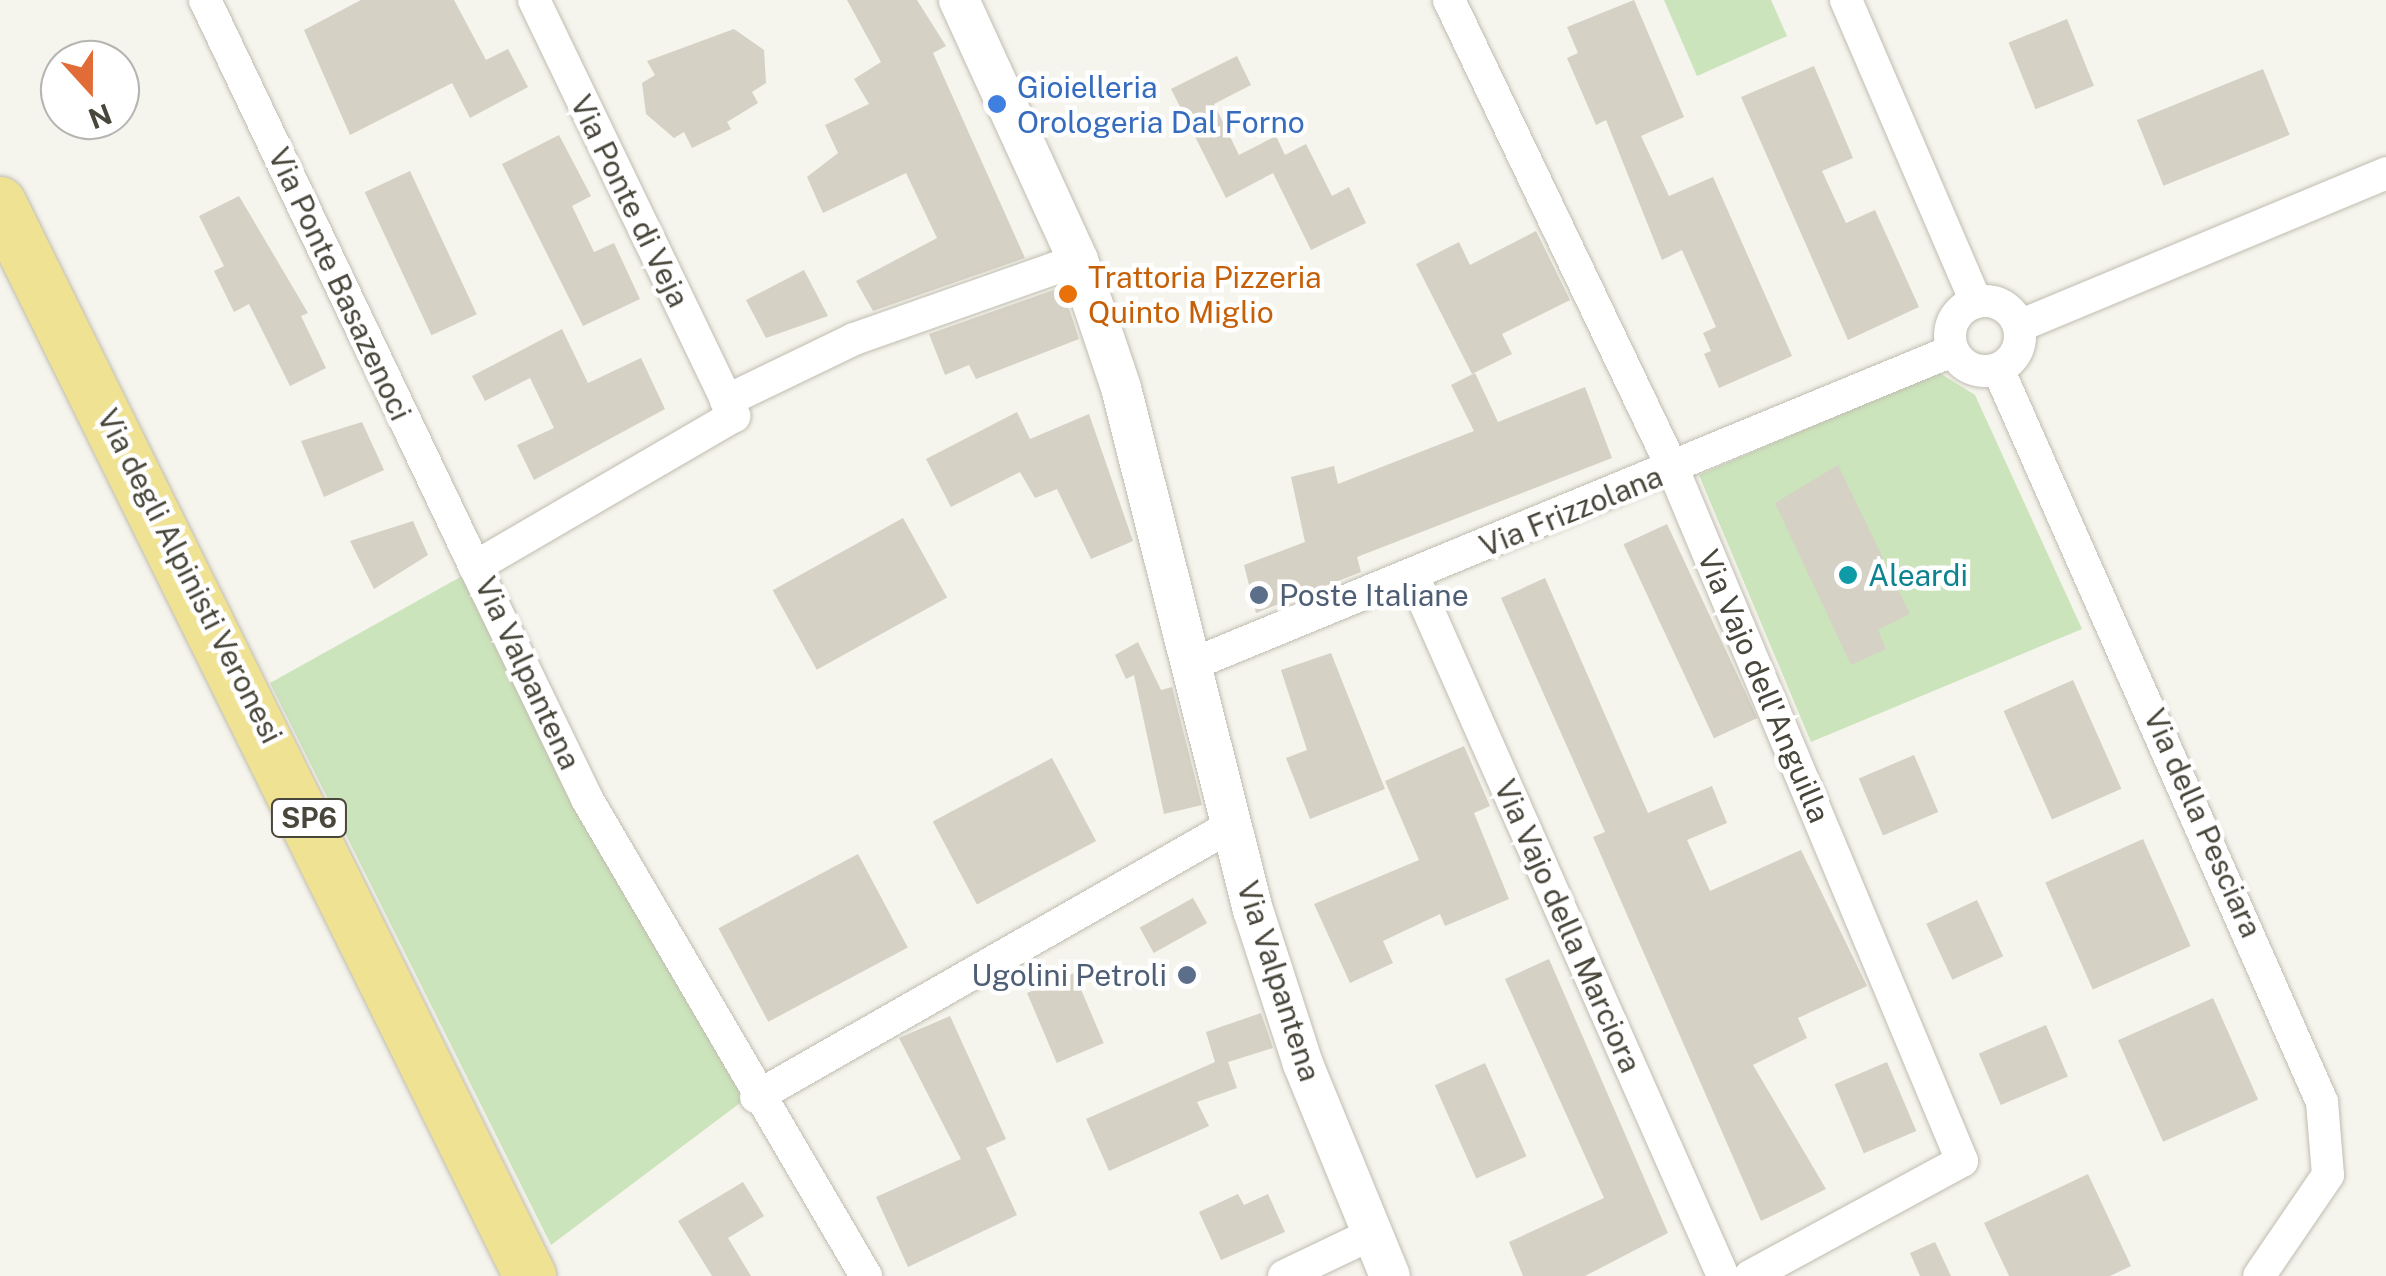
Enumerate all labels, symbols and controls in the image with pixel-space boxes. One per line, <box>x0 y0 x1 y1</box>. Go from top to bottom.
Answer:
north arrow <box>40 40 140 140</box>
place label: Gioielleria Orologeria Dal Forno <box>1017 69 1305 140</box>
street label: Via Ponte di Veja <box>563 89 697 313</box>
marker: Gioielleria Orologeria Dal Forno <box>986 93 1008 115</box>
text: N <box>84 97 116 136</box>
street label: Via Ponte Basazenoci <box>261 142 419 426</box>
place label: Trattoria Pizzeria Quinto Miglio <box>1088 259 1322 330</box>
marker: Trattoria Pizzeria Quinto Miglio <box>1057 283 1079 305</box>
street label: Via degli Alpinisti Veronesi <box>90 402 290 750</box>
street label: Via Frizzolana <box>1474 458 1668 564</box>
street label: Via Vajo dell'Anguilla <box>1690 544 1838 828</box>
place label: Aleardi <box>1868 557 1968 593</box>
marker: Aleardi <box>1837 564 1859 586</box>
street label: Via Valpantena <box>468 571 588 775</box>
place label: Poste Italiane <box>1279 577 1469 613</box>
marker: Poste Italiane <box>1248 584 1270 606</box>
street label: Via della Pesciara <box>2136 703 2270 943</box>
street label: Via Vajo della Marciora <box>1487 773 1649 1079</box>
road number: SP6 <box>269 795 349 841</box>
street label: Via Valpantena <box>1230 876 1328 1086</box>
place label: Ugolini Petroli <box>971 957 1167 993</box>
marker: Ugolini Petroli <box>1176 964 1198 986</box>

